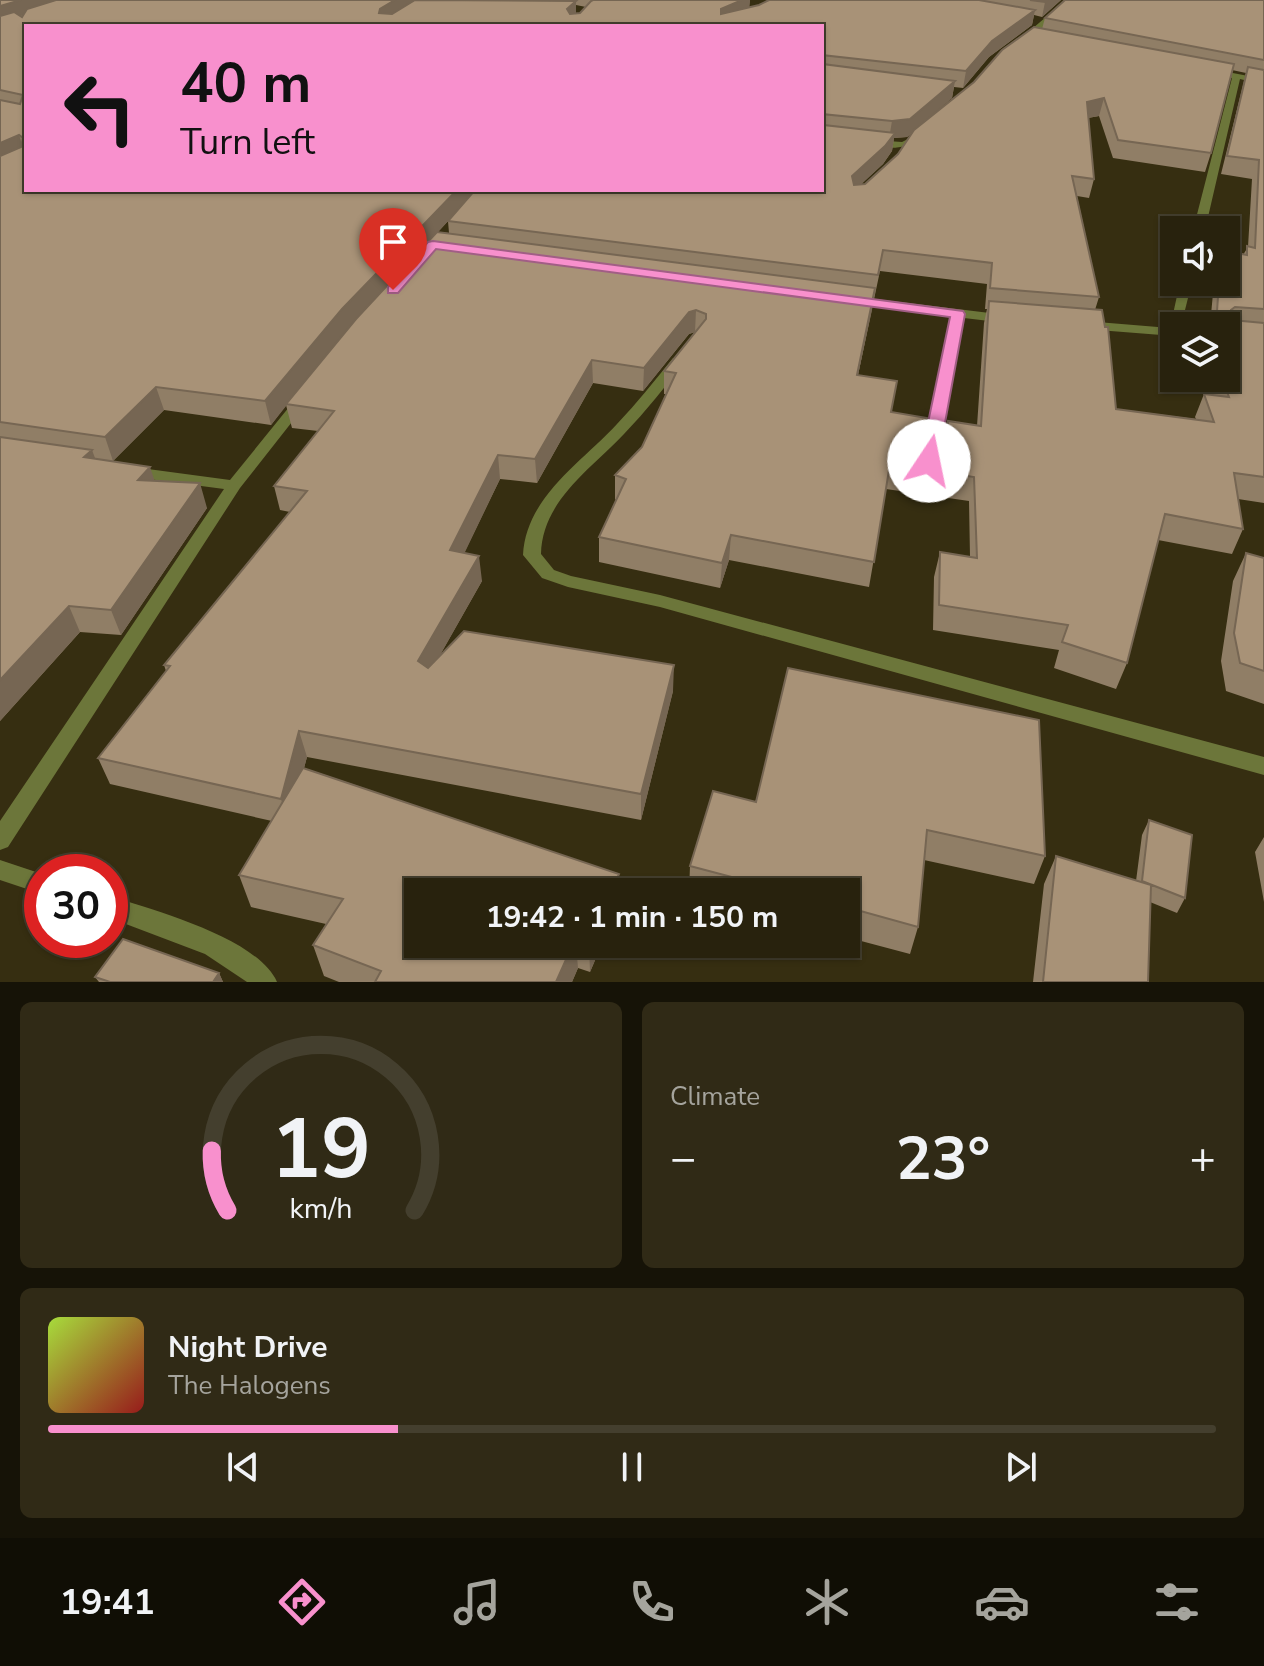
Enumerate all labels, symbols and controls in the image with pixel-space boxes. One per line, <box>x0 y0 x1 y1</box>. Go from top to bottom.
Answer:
text: 40 m <box>180 45 311 122</box>
icon: left <box>48 56 152 160</box>
text: Turn left <box>180 118 315 167</box>
pin <box>359 208 427 290</box>
map controls <box>1160 216 1240 392</box>
button: sound <box>1160 216 1240 296</box>
icon: arrive <box>371 220 415 264</box>
button: layers <box>1160 312 1240 392</box>
position arrow <box>887 419 971 503</box>
speed limit sign: 30 <box>24 854 128 958</box>
text: 19:42 · 1 min · 150 m <box>486 897 778 938</box>
text: Climate <box>670 1079 760 1114</box>
text: 19 <box>271 1093 371 1206</box>
text: 23° <box>896 1118 990 1200</box>
text: − <box>670 1129 696 1189</box>
text: + <box>1190 1129 1216 1189</box>
text: km/h <box>290 1189 352 1228</box>
text: Night Drive <box>168 1327 327 1368</box>
text: The Halogens <box>168 1368 331 1403</box>
icon: previous <box>221 1445 265 1489</box>
icon: pause <box>610 1445 654 1489</box>
icon: next <box>999 1445 1043 1489</box>
icon: directions <box>274 1574 330 1630</box>
icon: music <box>449 1574 505 1630</box>
icon: phone <box>624 1574 680 1630</box>
icon: climate <box>799 1574 855 1630</box>
icon: car <box>974 1574 1030 1630</box>
icon: filters <box>1149 1574 1205 1630</box>
text: 19:41 <box>59 1578 155 1627</box>

